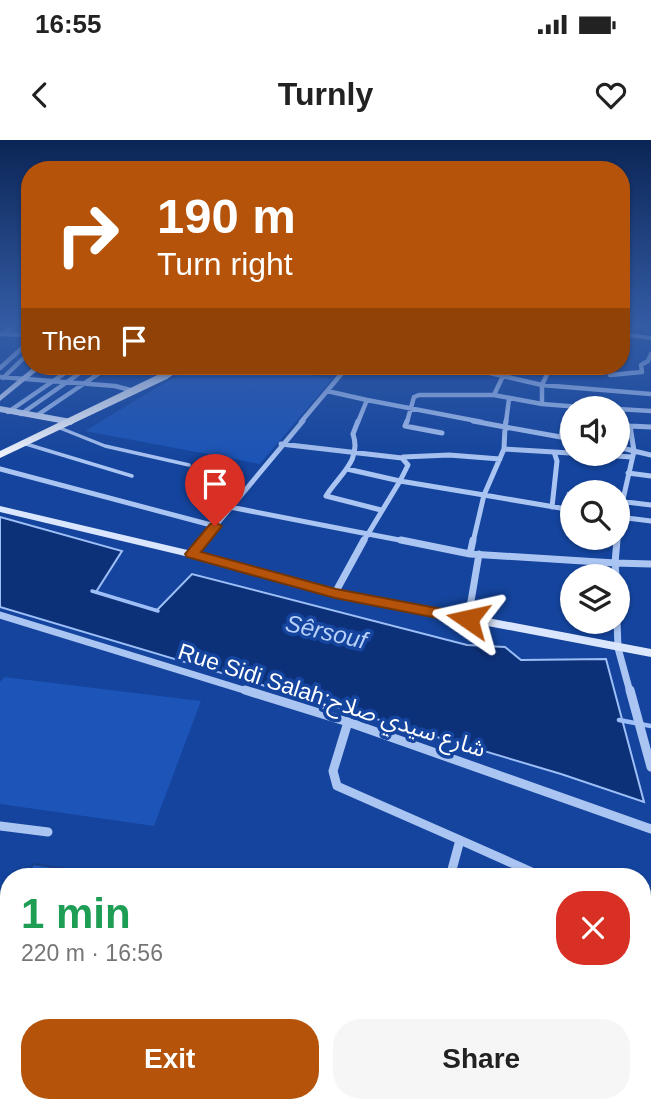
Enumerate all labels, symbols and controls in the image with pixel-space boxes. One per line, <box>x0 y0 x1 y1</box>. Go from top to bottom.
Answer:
text: 16:55 <box>35 9 102 39</box>
icon: back <box>21 76 59 114</box>
text: Turnly <box>278 76 373 112</box>
icon: heart <box>592 76 630 114</box>
icon: right <box>42 189 133 280</box>
text: 190 m <box>157 189 296 243</box>
text: Turn right <box>157 246 293 282</box>
icon: arrive <box>115 322 153 360</box>
text: Then <box>42 326 101 356</box>
map controls <box>560 396 630 634</box>
button: sound <box>560 396 630 466</box>
pin <box>185 454 245 526</box>
icon: arrive <box>196 465 234 503</box>
button: search <box>560 480 630 550</box>
button: layers <box>560 564 630 634</box>
position arrow <box>431 582 505 656</box>
water label: Sêrsouf <box>283 609 372 654</box>
street label: Rue Sidi Salah;شارع سيدي صلاح <box>174 638 489 766</box>
text: 1 min <box>21 890 131 937</box>
button: close <box>556 891 630 965</box>
text: 220 m · 16:56 <box>21 940 163 966</box>
button: Exit <box>21 1019 319 1099</box>
button: Share <box>333 1019 630 1099</box>

